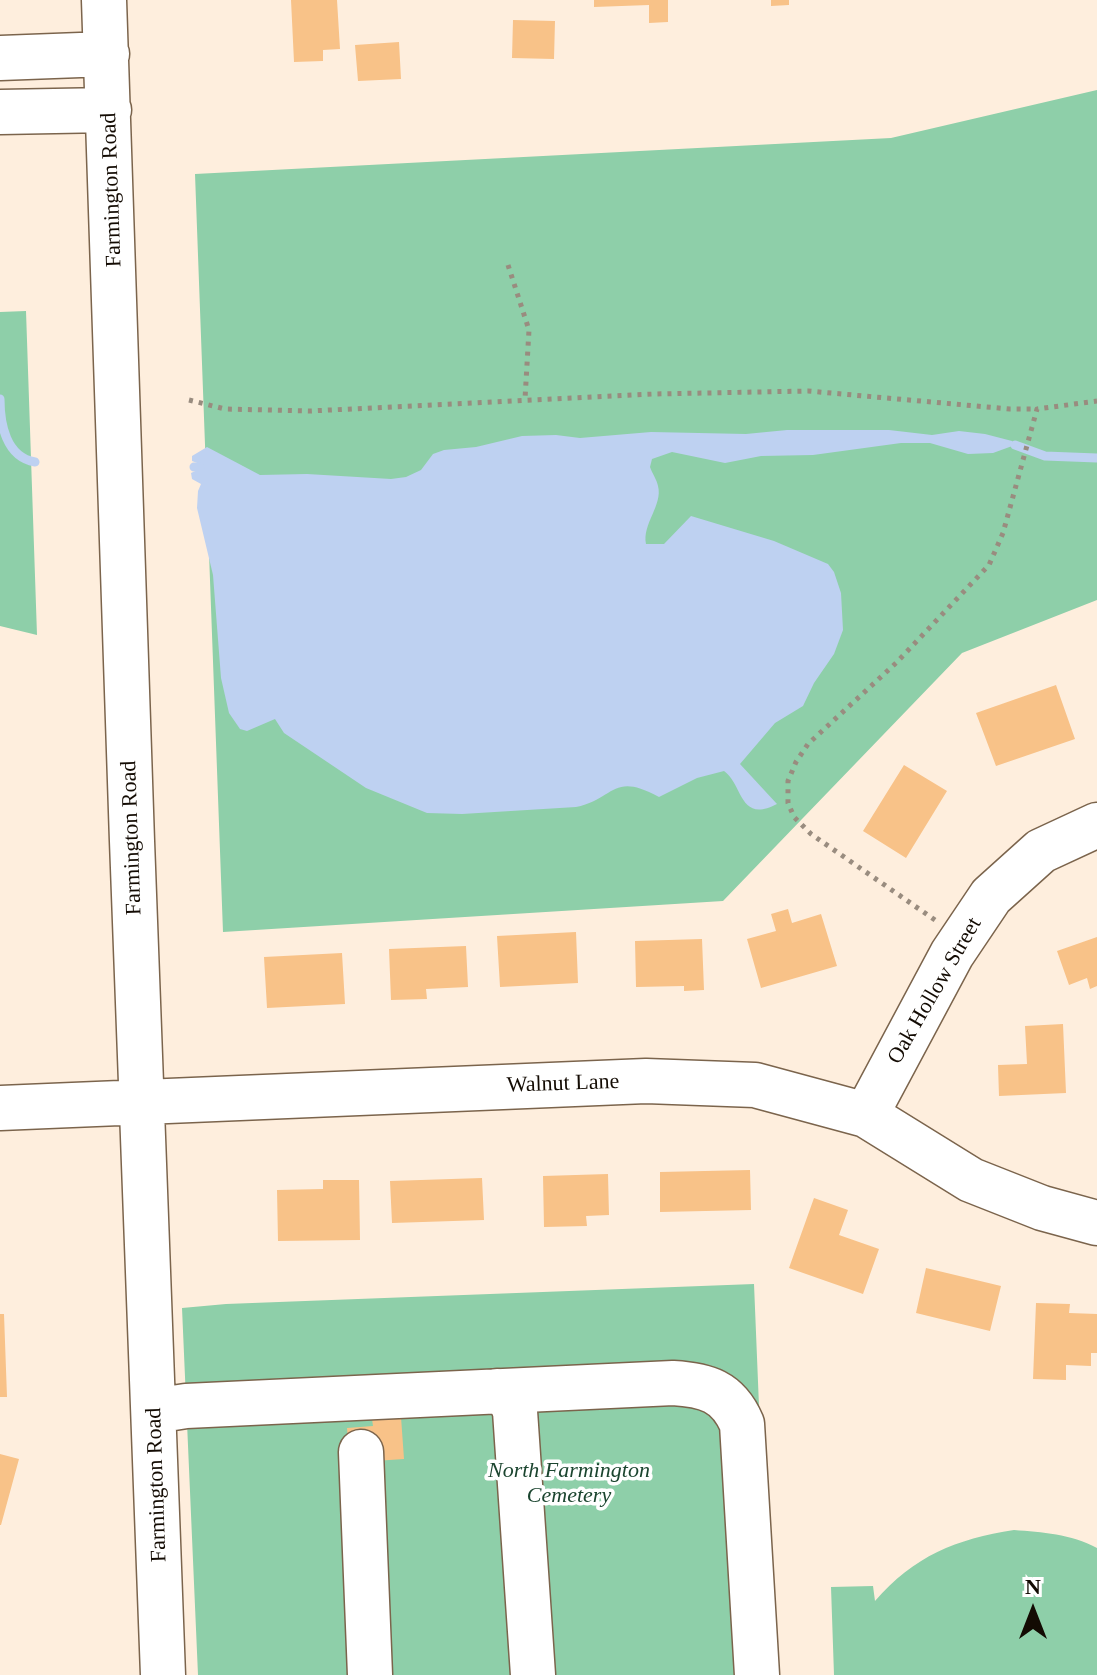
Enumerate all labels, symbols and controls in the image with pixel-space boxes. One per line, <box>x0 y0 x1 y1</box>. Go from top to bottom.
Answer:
street label: Farmington Road <box>96 112 128 268</box>
street label: Farmington Road <box>116 760 148 916</box>
street label: Oak Hollow Street <box>882 913 988 1069</box>
street label: Walnut Lane <box>506 1069 620 1099</box>
street label: Farmington Road <box>141 1407 173 1563</box>
park label: North Farmington Cemetery <box>488 1458 650 1510</box>
north arrow <box>993 1571 1073 1651</box>
text: N <box>1025 1574 1041 1599</box>

